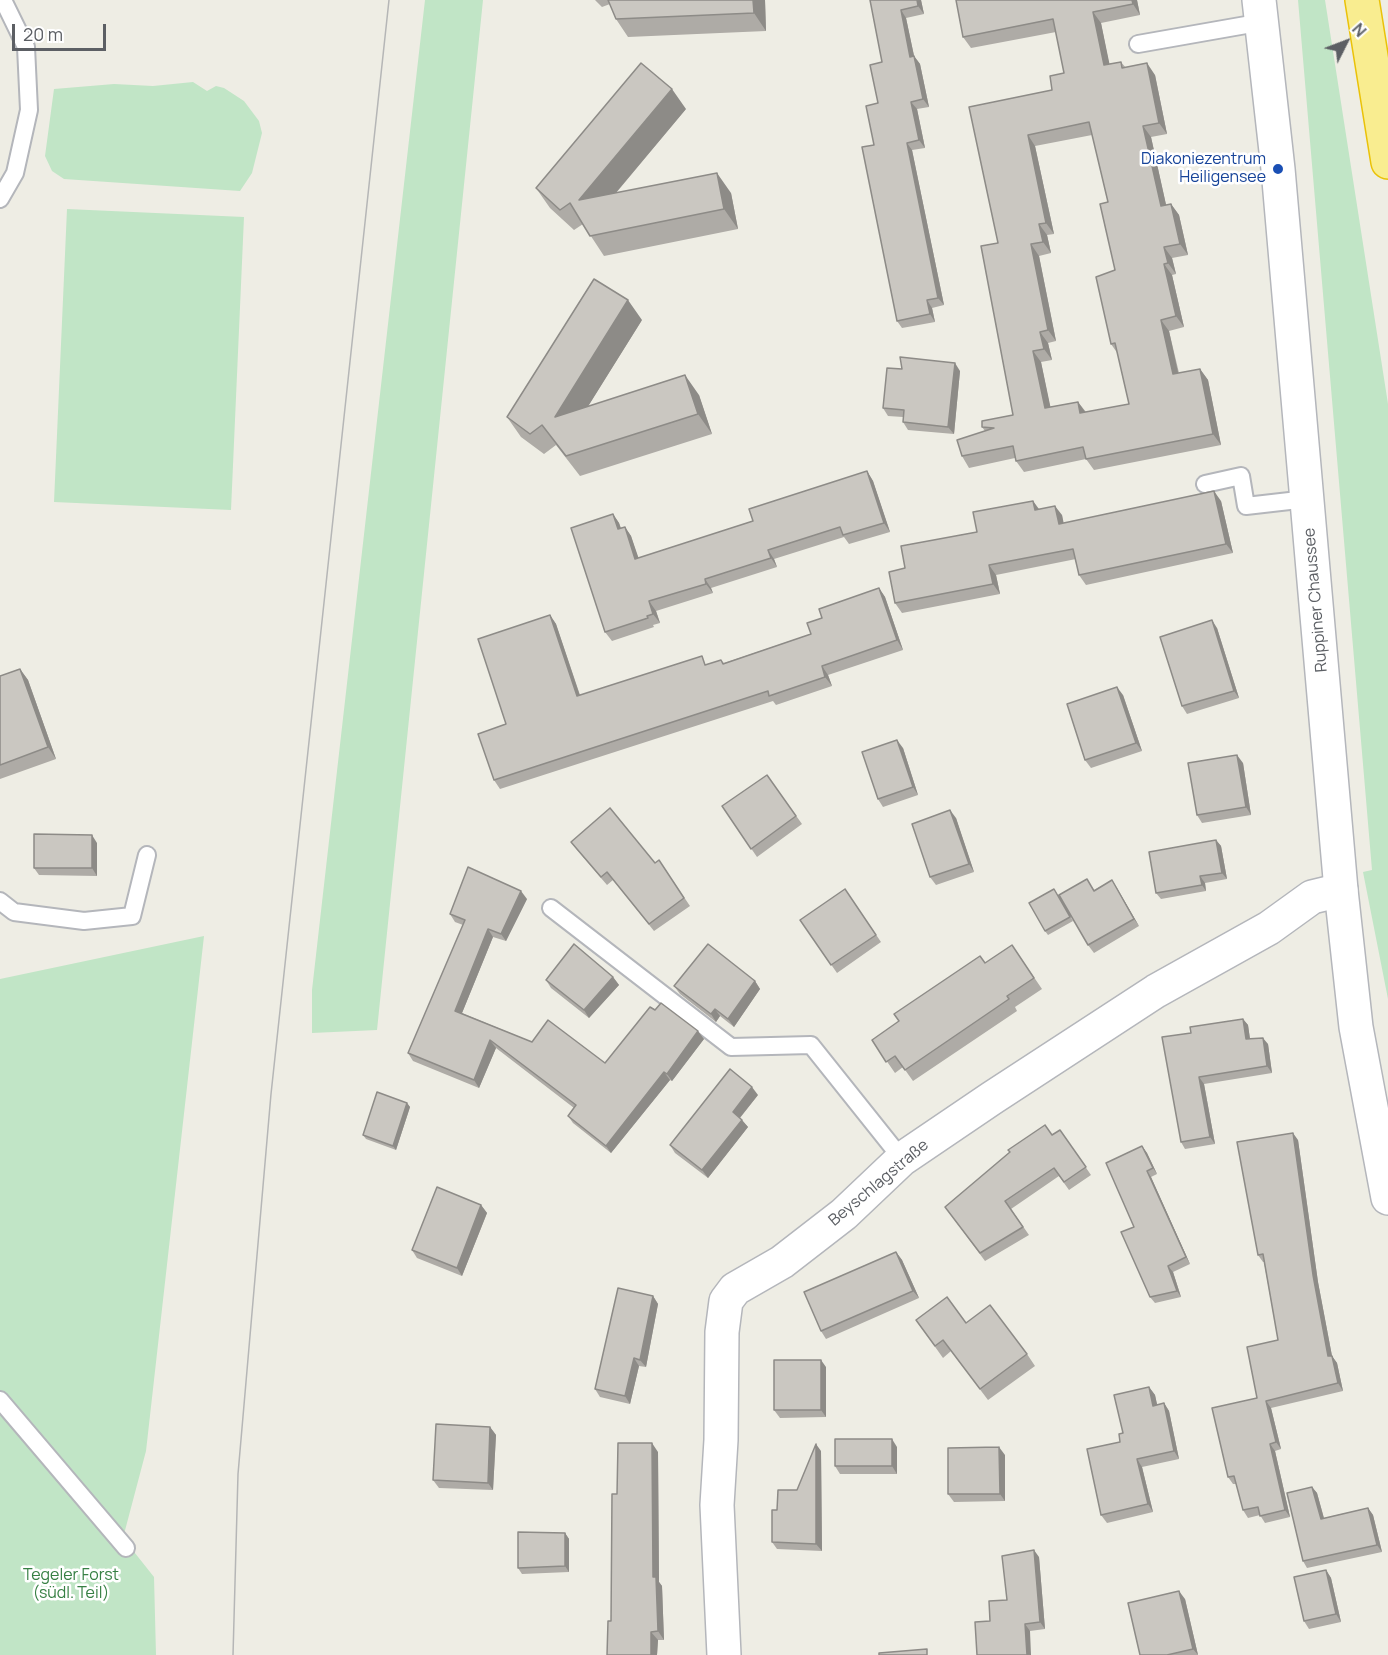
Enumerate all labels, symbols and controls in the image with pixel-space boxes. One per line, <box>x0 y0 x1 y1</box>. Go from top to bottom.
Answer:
scale bar <box>15 12 110 50</box>
north arrow <box>1316 12 1376 72</box>
text: N <box>1347 18 1371 42</box>
text: 20 m <box>23 22 63 46</box>
place label: Diakoniezentrum Heiligensee <box>1141 150 1266 188</box>
marker: Diakoniezentrum Heiligensee <box>1271 162 1285 176</box>
street label: Ruppiner Chaussee <box>1300 527 1332 673</box>
street label: Beyschlagstraße <box>825 1136 933 1230</box>
park label: Tegeler Forst (südl. Teil) <box>23 1566 119 1604</box>

